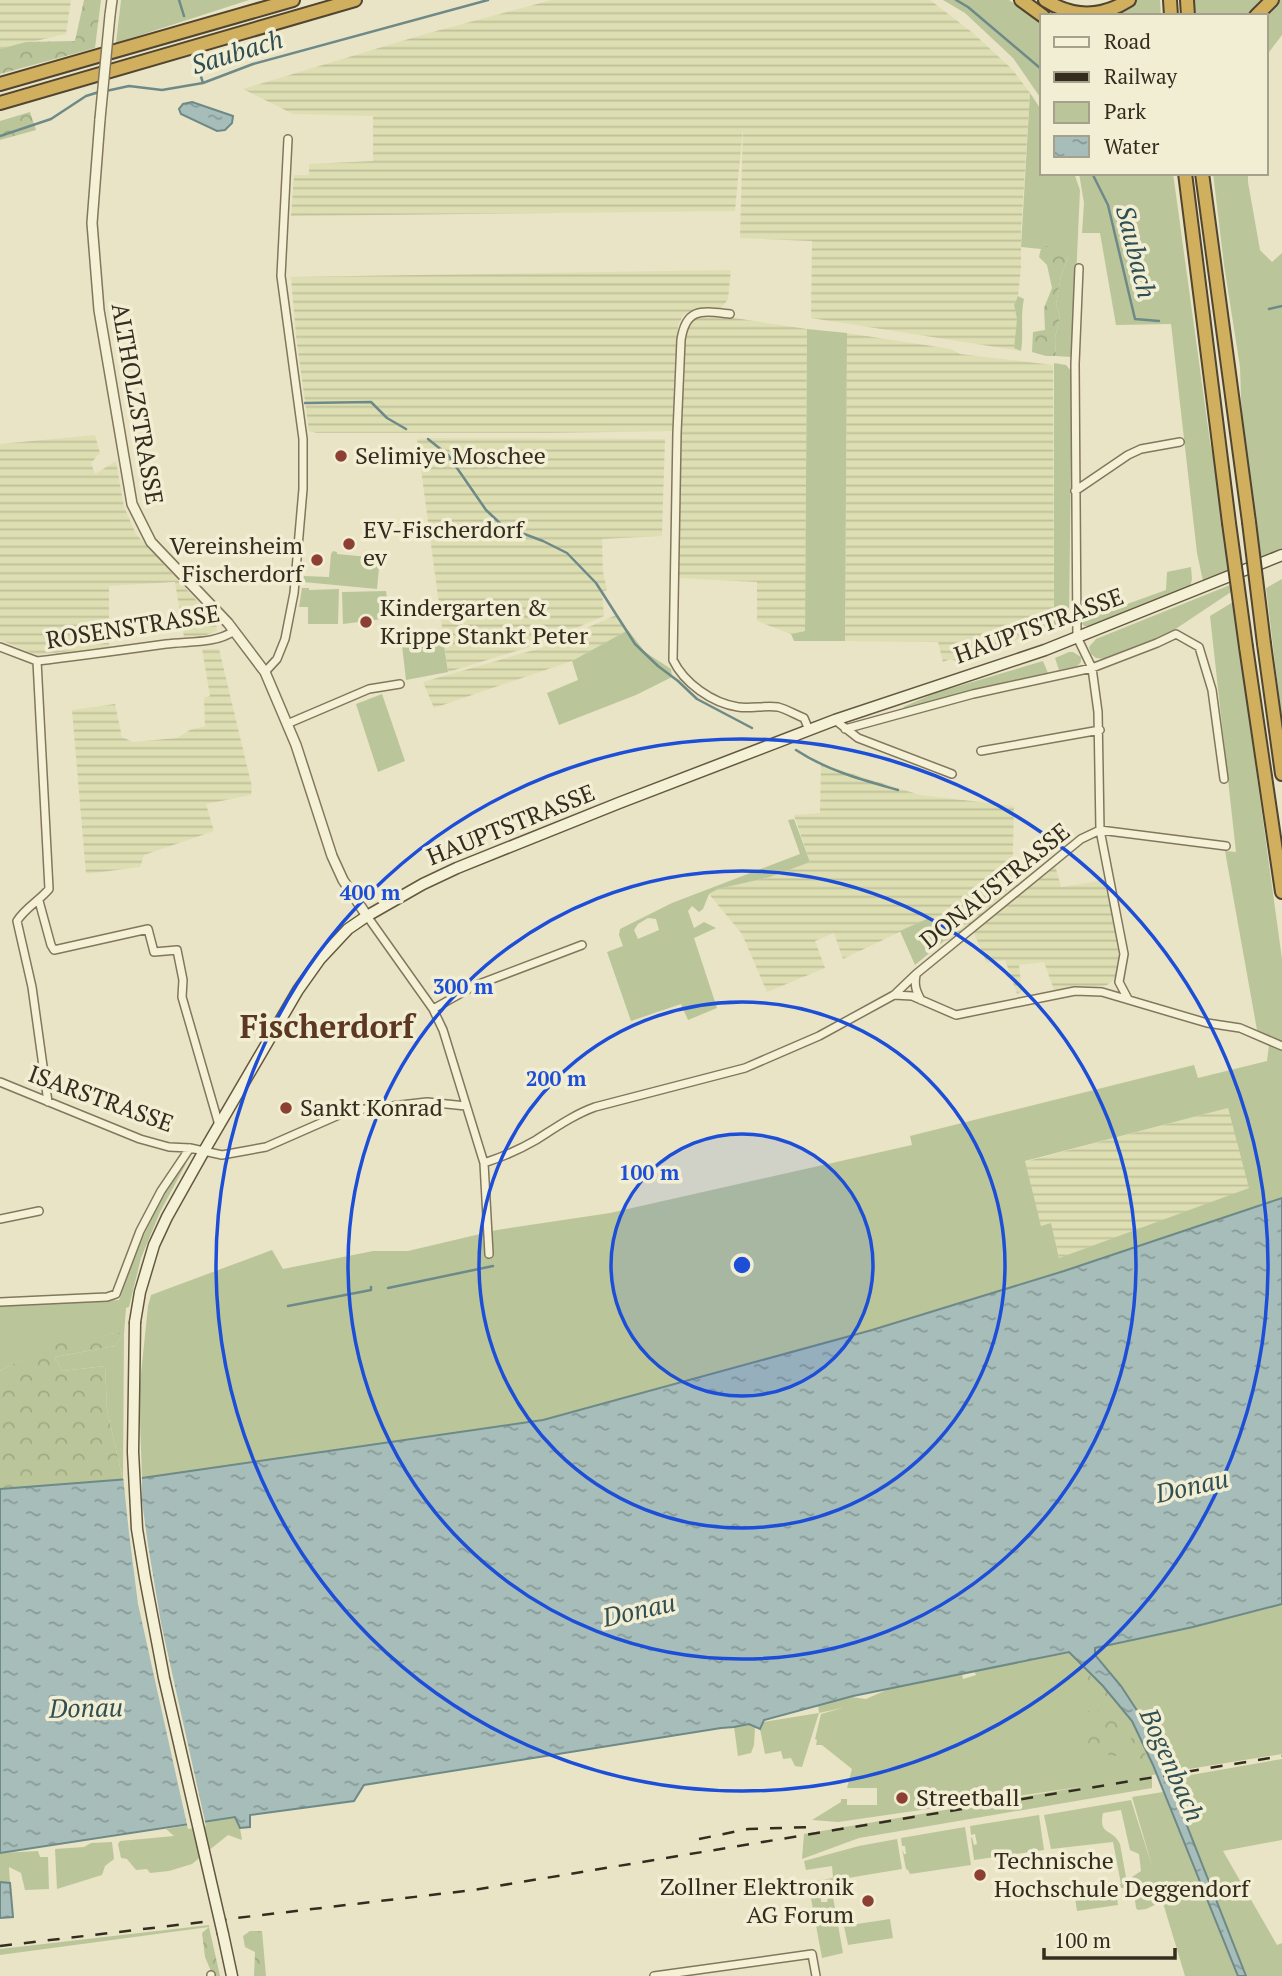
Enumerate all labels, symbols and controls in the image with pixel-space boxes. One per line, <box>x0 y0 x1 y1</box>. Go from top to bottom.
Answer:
legend <box>1040 14 1268 175</box>
water label: Saubach <box>187 21 287 81</box>
text: Road <box>1104 27 1151 55</box>
text: Railway <box>1104 62 1178 90</box>
text: Park <box>1104 97 1146 125</box>
text: Water <box>1104 132 1159 160</box>
water label: Saubach <box>1109 202 1165 302</box>
street label: ALTHOLZSTRASSE <box>104 300 171 507</box>
place label: Selimiye Moschee <box>355 439 546 471</box>
marker: Selimiye Moschee <box>333 448 349 464</box>
place label: EV-Fischerdorf ev <box>363 513 525 573</box>
place label: Vereinsheim Fischerdorf <box>169 529 305 589</box>
marker: EV-Fischerdorf ev <box>341 536 357 552</box>
marker: Vereinsheim Fischerdorf <box>309 552 325 568</box>
street label: HAUPTSTRASSE <box>949 580 1128 671</box>
place label: Kindergarten & Krippe Stankt Peter <box>380 591 589 651</box>
street label: ROSENSTRASSE <box>44 596 222 656</box>
marker: Kindergarten & Krippe Stankt Peter <box>358 614 374 630</box>
street label: HAUPTSTRASSE <box>422 776 599 872</box>
street label: DONAUSTRASSE <box>913 815 1076 956</box>
text: 400 m <box>340 878 401 906</box>
text: 300 m <box>433 972 494 1000</box>
district label: Fischerdorf <box>240 1005 417 1047</box>
street label: ISARSTRASSE <box>24 1057 178 1139</box>
text: 200 m <box>526 1064 587 1092</box>
place label: Sankt Konrad <box>300 1091 443 1123</box>
marker: Sankt Konrad <box>278 1100 294 1116</box>
text: 100 m <box>619 1158 680 1186</box>
centre of rings <box>730 1253 754 1277</box>
water label: Donau <box>1151 1460 1232 1510</box>
water label: Donau <box>598 1584 679 1634</box>
water label: Donau <box>48 1689 123 1725</box>
water label: Bogenbach <box>1132 1702 1213 1827</box>
place label: Streetball <box>916 1781 1020 1813</box>
marker: Streetball <box>894 1790 910 1806</box>
place label: Technische Hochschule Deggendorf <box>994 1844 1251 1904</box>
marker: Technische Hochschule Deggendorf <box>972 1867 988 1883</box>
place label: Zollner Elektronik AG Forum <box>660 1870 855 1930</box>
marker: Zollner Elektronik AG Forum <box>860 1893 876 1909</box>
scale bar <box>1044 1916 1175 1960</box>
text: 100 m <box>1054 1926 1111 1954</box>

